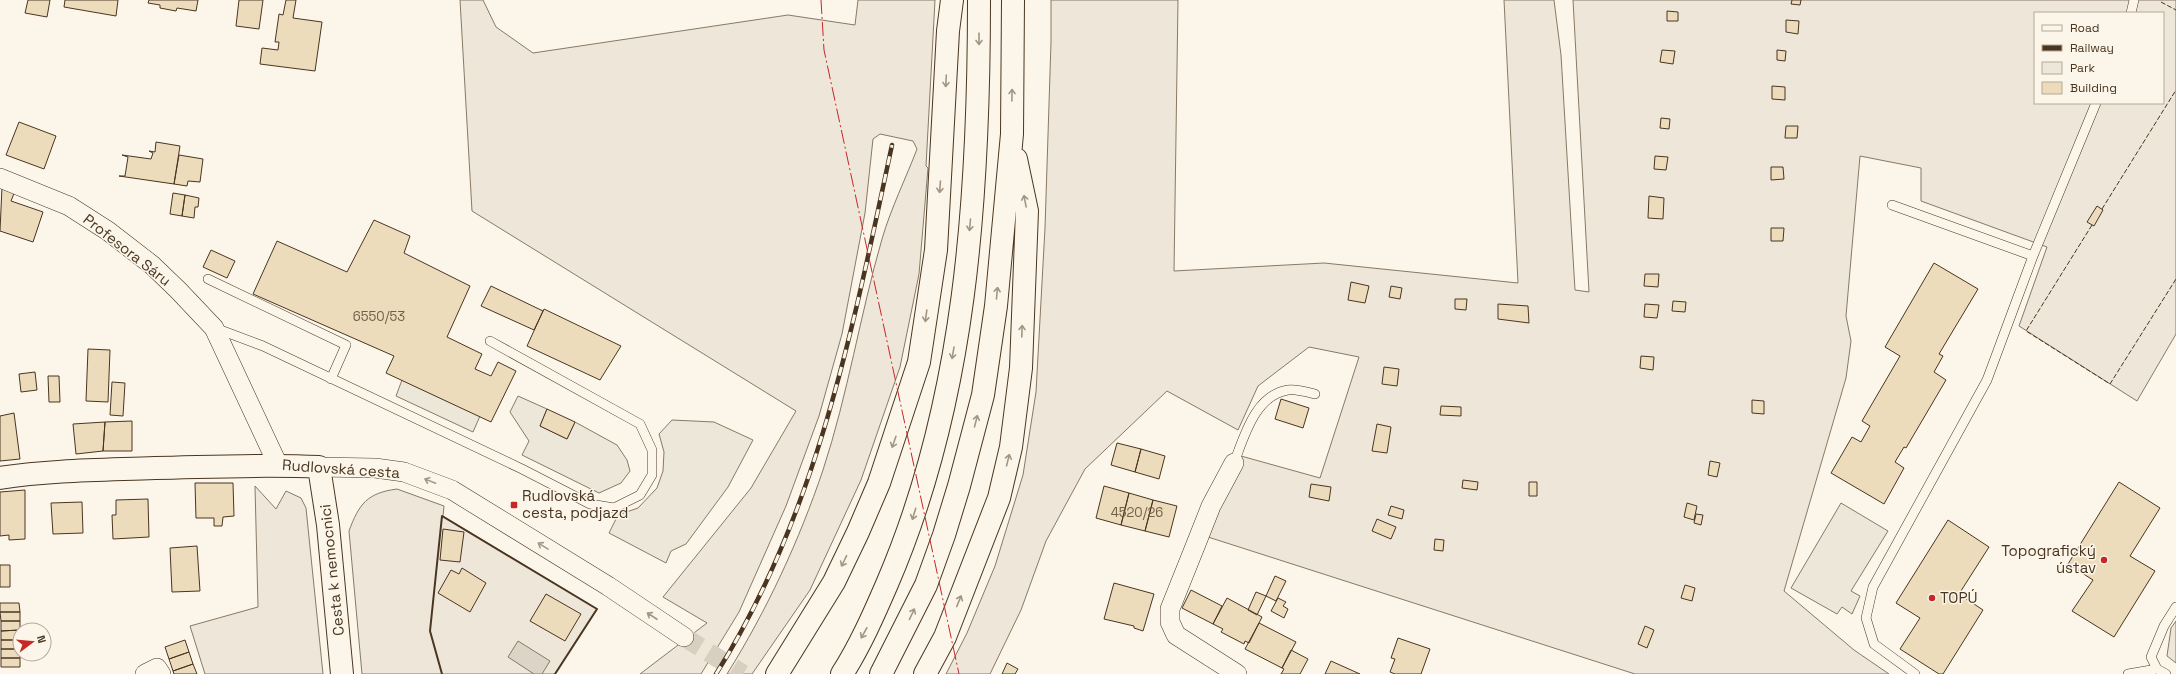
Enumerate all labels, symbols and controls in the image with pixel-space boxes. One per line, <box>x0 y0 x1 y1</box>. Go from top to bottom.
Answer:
legend <box>2034 12 2164 104</box>
text: Road <box>2070 20 2099 36</box>
one-way arrow <box>975 32 983 45</box>
text: Railway <box>2070 40 2114 56</box>
text: Park <box>2070 60 2095 76</box>
one-way arrow <box>942 74 950 87</box>
text: Building <box>2070 80 2117 96</box>
one-way arrow <box>1008 89 1016 102</box>
one-way arrow <box>936 180 944 193</box>
one-way arrow <box>1020 195 1028 208</box>
street label: Profesora Sáru <box>80 209 175 290</box>
one-way arrow <box>966 218 974 231</box>
one-way arrow <box>993 287 1001 300</box>
house number: 6550/53 <box>353 308 405 325</box>
one-way arrow <box>922 309 930 322</box>
one-way arrow <box>1018 325 1026 338</box>
one-way arrow <box>949 347 957 360</box>
one-way arrow <box>973 415 980 428</box>
one-way arrow <box>889 435 897 447</box>
one-way arrow <box>1005 454 1013 467</box>
street label: Rudlovská cesta <box>281 455 401 482</box>
one-way arrow <box>424 477 436 485</box>
place label: Rudlovská cesta, podjazd <box>522 486 628 522</box>
marker: Rudlovská cesta, podjazd <box>509 500 519 510</box>
street label: Cesta k nemocnici <box>315 503 348 637</box>
house number: 4520/26 <box>1111 504 1163 521</box>
one-way arrow <box>910 507 918 519</box>
one-way arrow <box>537 541 548 550</box>
place label: Topografický ústav <box>2001 541 2096 577</box>
one-way arrow <box>840 555 847 567</box>
marker: Topografický ústav <box>2099 555 2109 565</box>
place label: TOPÚ <box>1940 588 1977 607</box>
marker: TOPÚ <box>1927 593 1937 603</box>
one-way arrow <box>956 595 964 607</box>
one-way arrow <box>909 609 916 621</box>
one-way arrow <box>647 612 658 620</box>
north arrow <box>12 622 52 662</box>
one-way arrow <box>860 627 868 639</box>
text: N <box>34 634 49 645</box>

